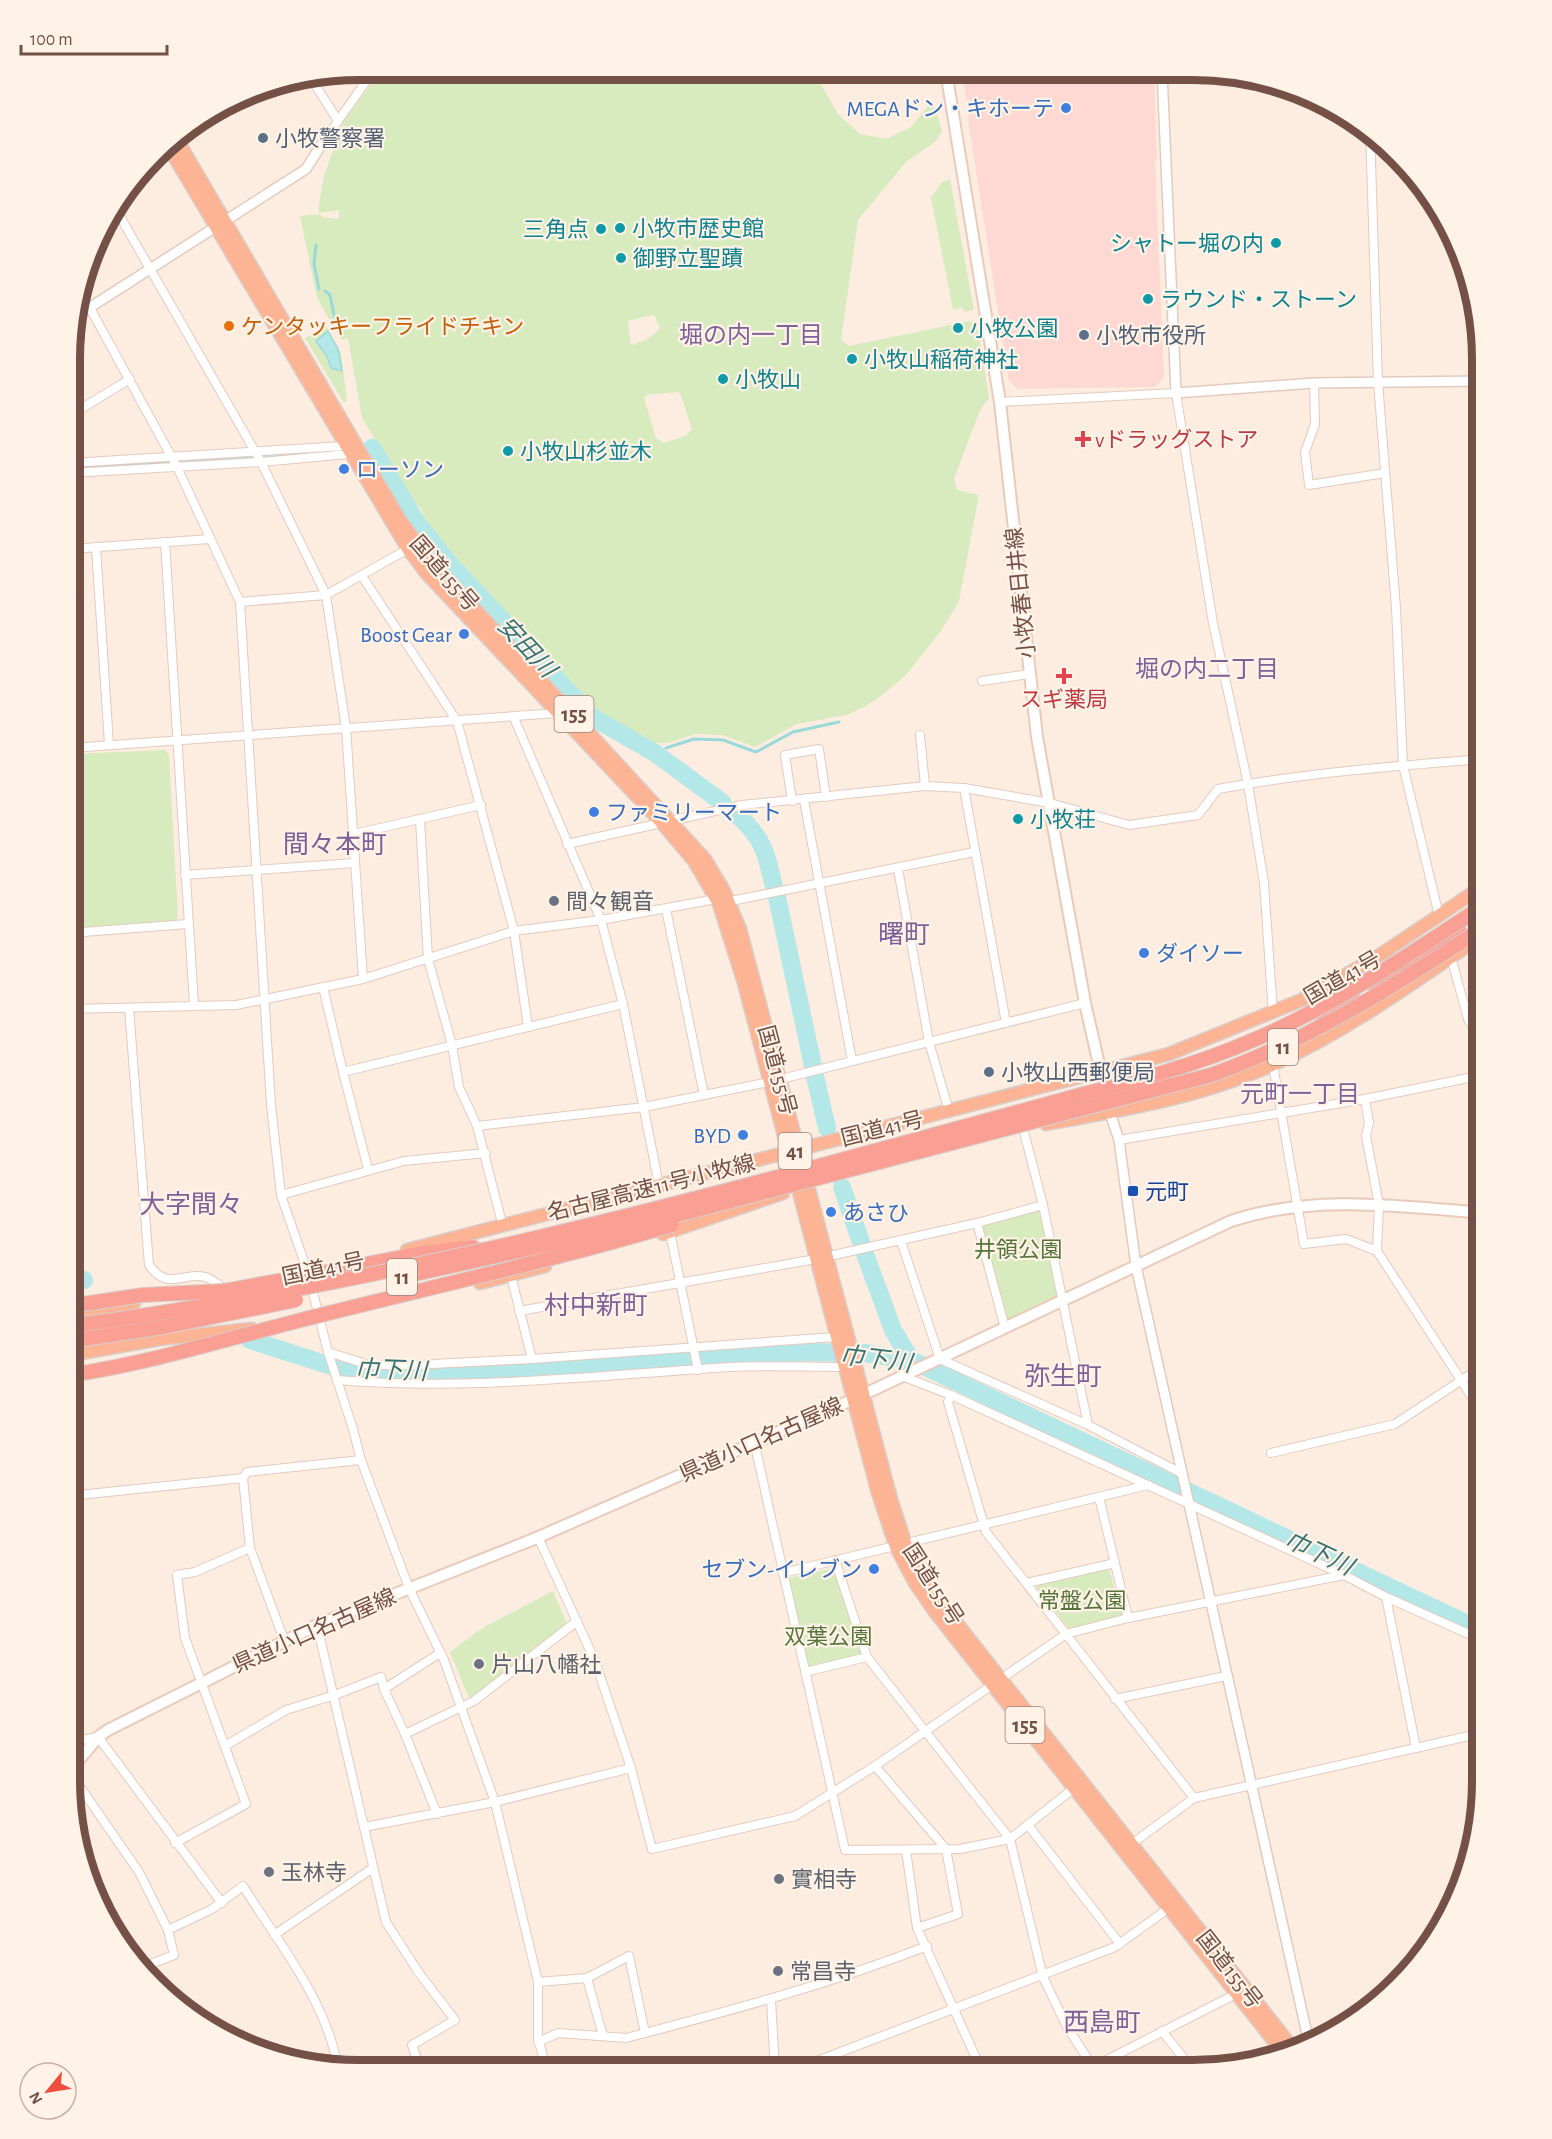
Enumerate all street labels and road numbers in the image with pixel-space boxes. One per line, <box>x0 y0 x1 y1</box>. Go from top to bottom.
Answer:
street label: 小牧春日井線 <box>1002 526 1039 660</box>
street label: 国道155号 <box>406 531 483 616</box>
road number: 155 <box>554 696 594 732</box>
street label: 国道41号 <box>1300 946 1384 1008</box>
street label: 国道155号 <box>755 1023 801 1118</box>
road number: 11 <box>1268 1029 1298 1065</box>
street label: 国道41号 <box>839 1107 926 1150</box>
road number: 41 <box>778 1133 812 1169</box>
street label: 名古屋高速11号小牧線 <box>545 1151 757 1224</box>
street label: 国道41号 <box>280 1248 367 1288</box>
road number: 11 <box>387 1259 417 1295</box>
street label: 県道小口名古屋線 <box>676 1393 846 1486</box>
street label: 国道155号 <box>899 1539 968 1629</box>
street label: 県道小口名古屋線 <box>229 1584 399 1677</box>
road number: 155 <box>1006 1707 1044 1743</box>
street label: 国道155号 <box>1192 1926 1267 2013</box>

